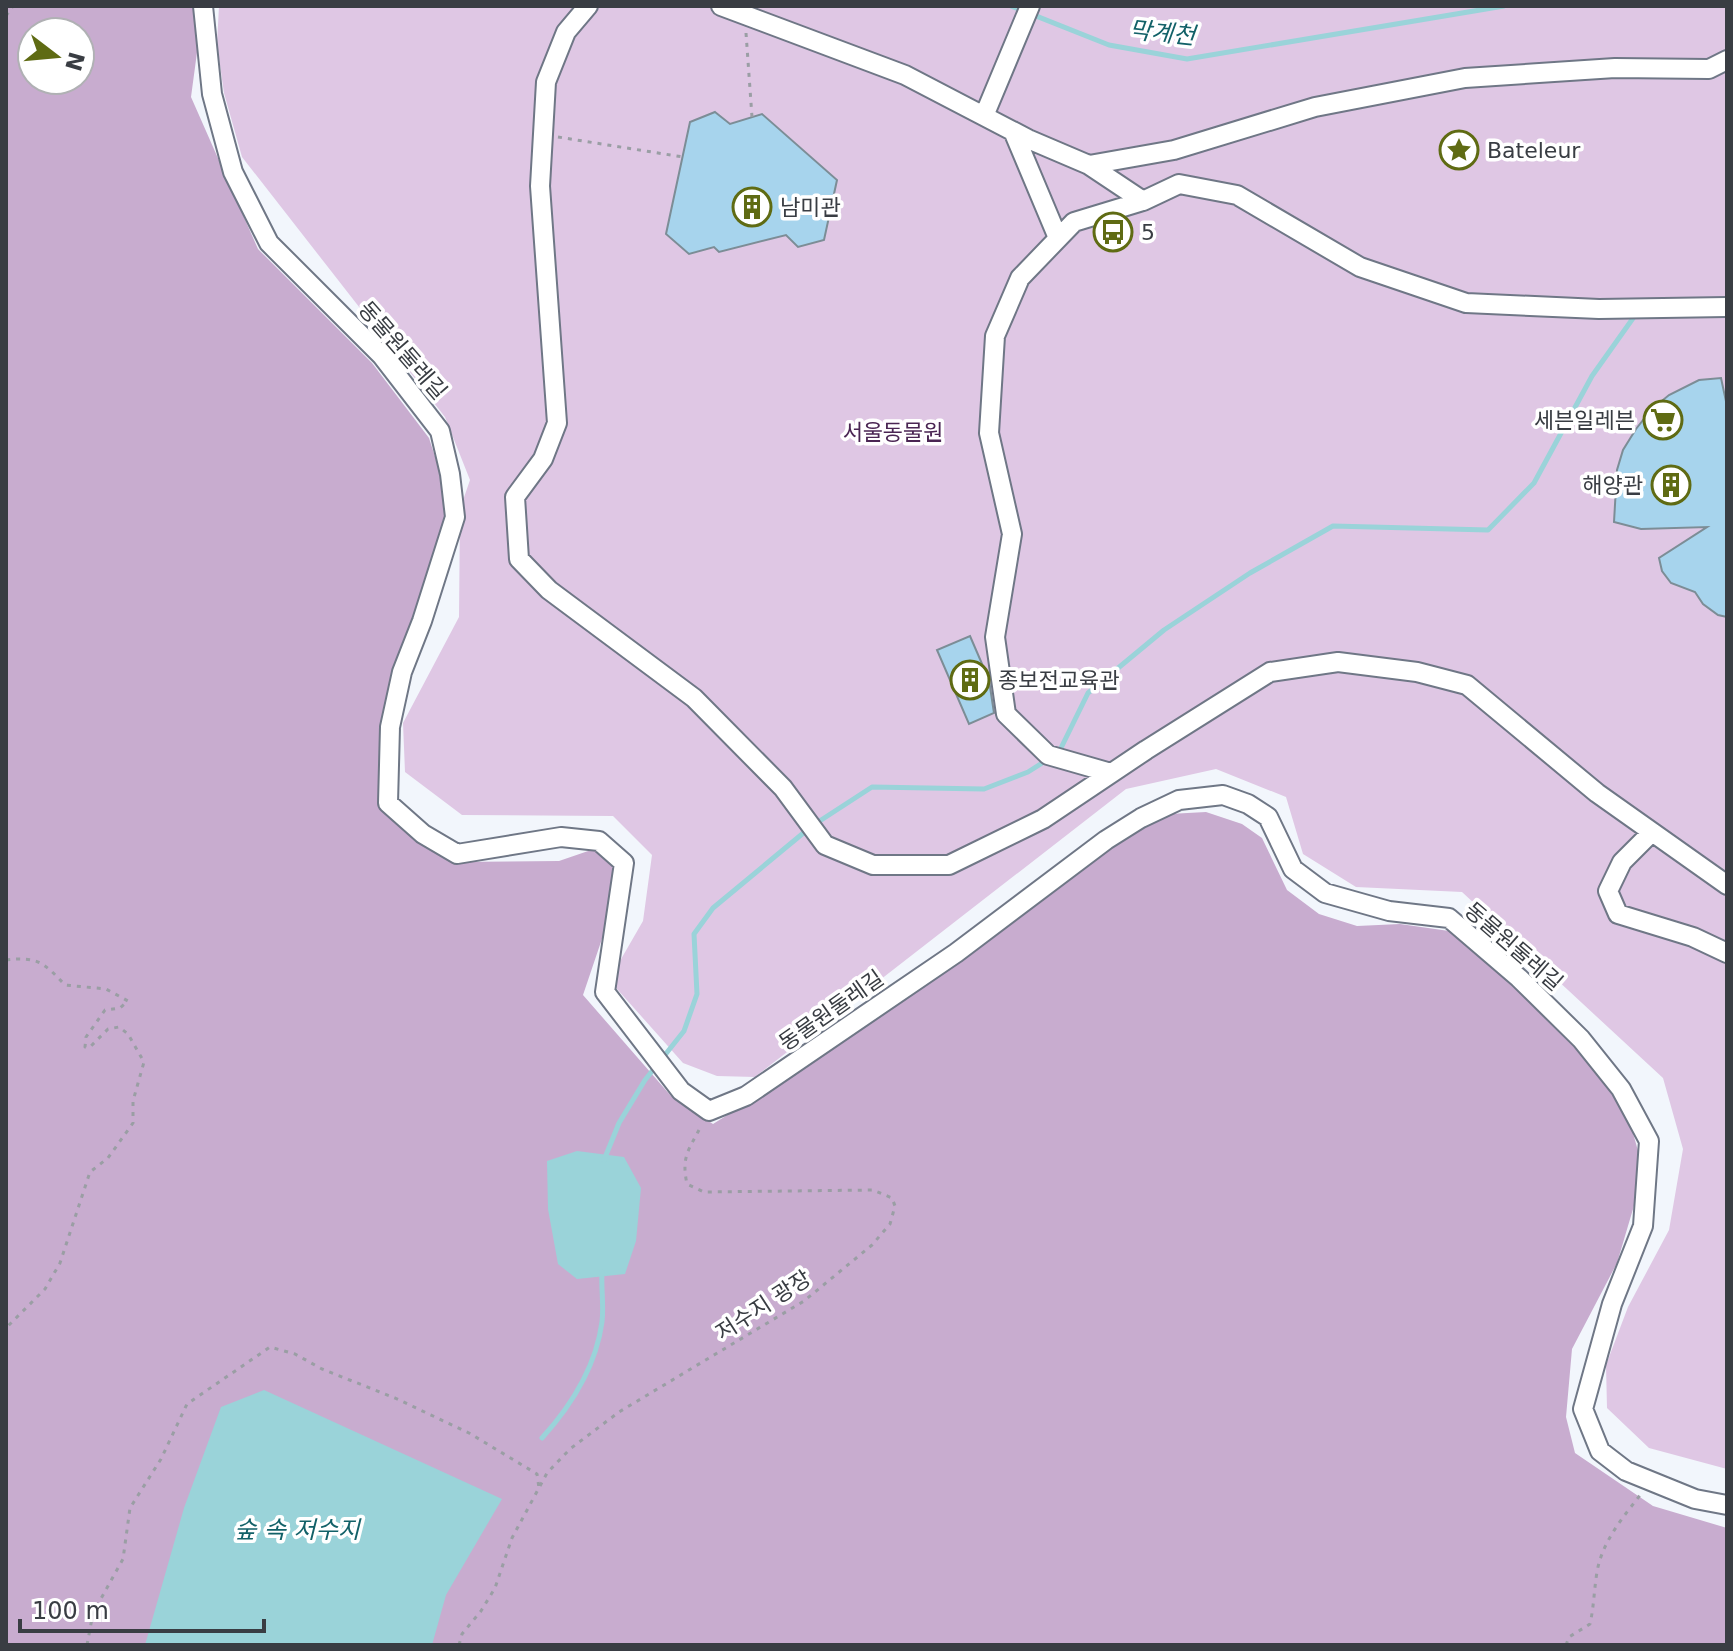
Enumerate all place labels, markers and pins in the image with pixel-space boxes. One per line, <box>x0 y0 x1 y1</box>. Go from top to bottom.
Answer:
place icon: Bateleur <box>1438 129 1480 171</box>
place label: Bateleur <box>1487 138 1581 163</box>
building icon: 남미관 <box>731 186 773 228</box>
place label: 남미관 <box>780 195 841 220</box>
bus stop icon: 5 <box>1092 211 1134 253</box>
place label: 5 <box>1141 220 1155 245</box>
supermarket icon: 세븐일레븐 <box>1642 399 1684 441</box>
place label: 세븐일레븐 <box>1534 408 1635 433</box>
building icon: 해양관 <box>1650 464 1692 506</box>
place label: 해양관 <box>1582 473 1643 498</box>
building icon: 종보전교육관 <box>949 659 991 701</box>
place label: 종보전교육관 <box>998 668 1119 693</box>

